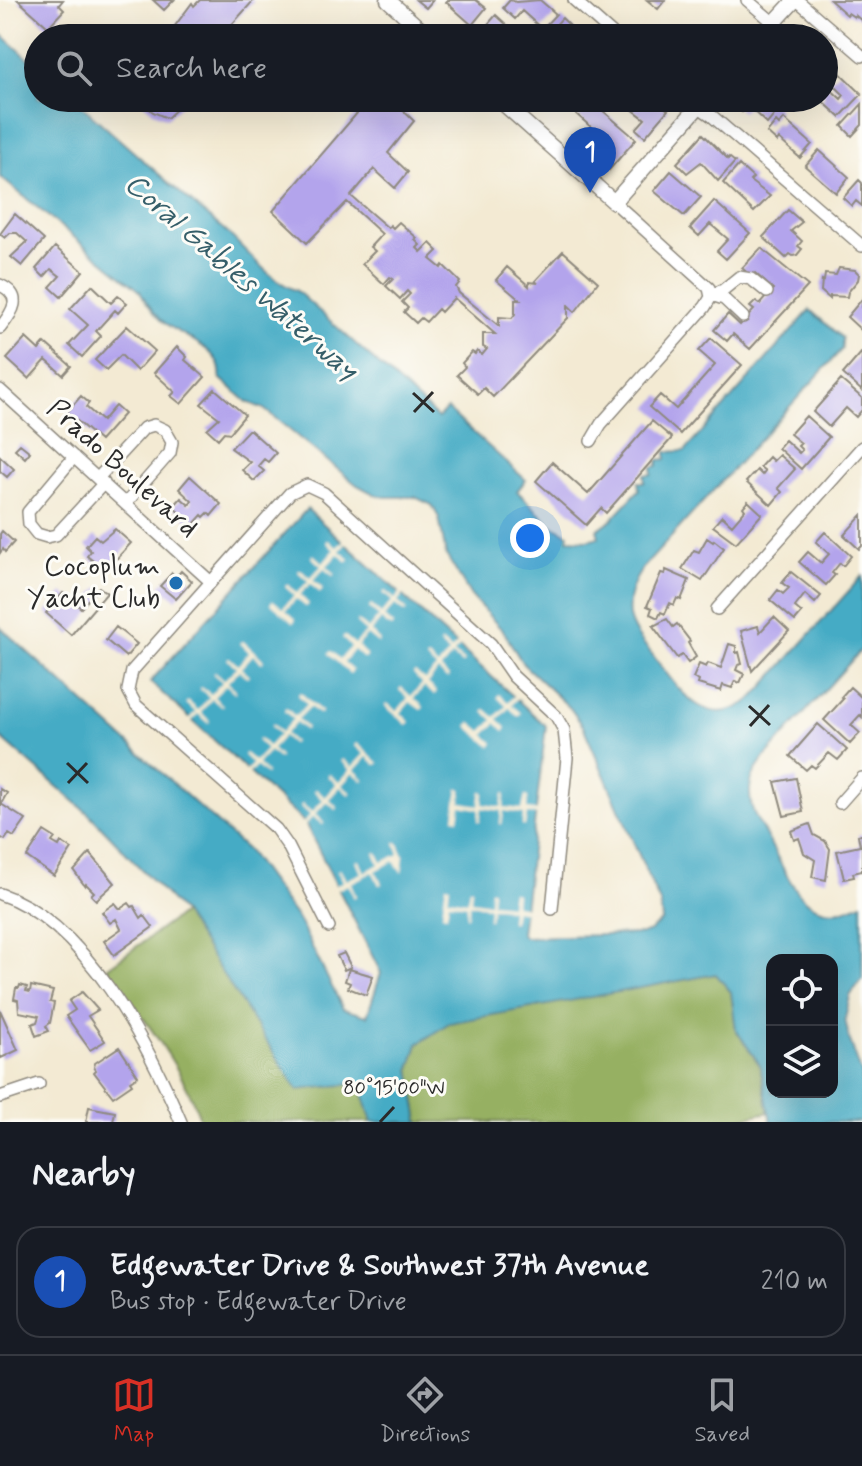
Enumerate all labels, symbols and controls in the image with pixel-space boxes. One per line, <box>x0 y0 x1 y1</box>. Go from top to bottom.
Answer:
search box <box>24 24 838 112</box>
icon: search <box>52 46 96 90</box>
text: Search here <box>116 49 267 88</box>
pin: 1 <box>564 127 616 193</box>
water label: Coral Gables Waterway <box>116 165 368 391</box>
street label: Prado Boulevard <box>38 391 206 547</box>
your location <box>510 518 550 558</box>
place label: Cocoplum Yacht Club <box>27 549 160 618</box>
marker: Cocoplum Yacht Club <box>167 574 185 592</box>
map controls <box>766 954 838 1098</box>
button: locate <box>766 954 838 1026</box>
button: layers <box>766 1026 838 1098</box>
text: 80°15'00"W <box>343 1075 445 1102</box>
text: Nearby <box>32 1152 136 1197</box>
text: Edgewater Drive & Southwest 37th Avenue <box>110 1246 649 1285</box>
text: 1 <box>54 1265 66 1299</box>
text: 210 m <box>761 1265 828 1299</box>
text: Bus stop · Edgewater Drive <box>110 1285 407 1319</box>
tab: Map <box>112 1373 156 1449</box>
tab: Directions <box>380 1373 470 1449</box>
tab: Saved <box>694 1373 750 1449</box>

